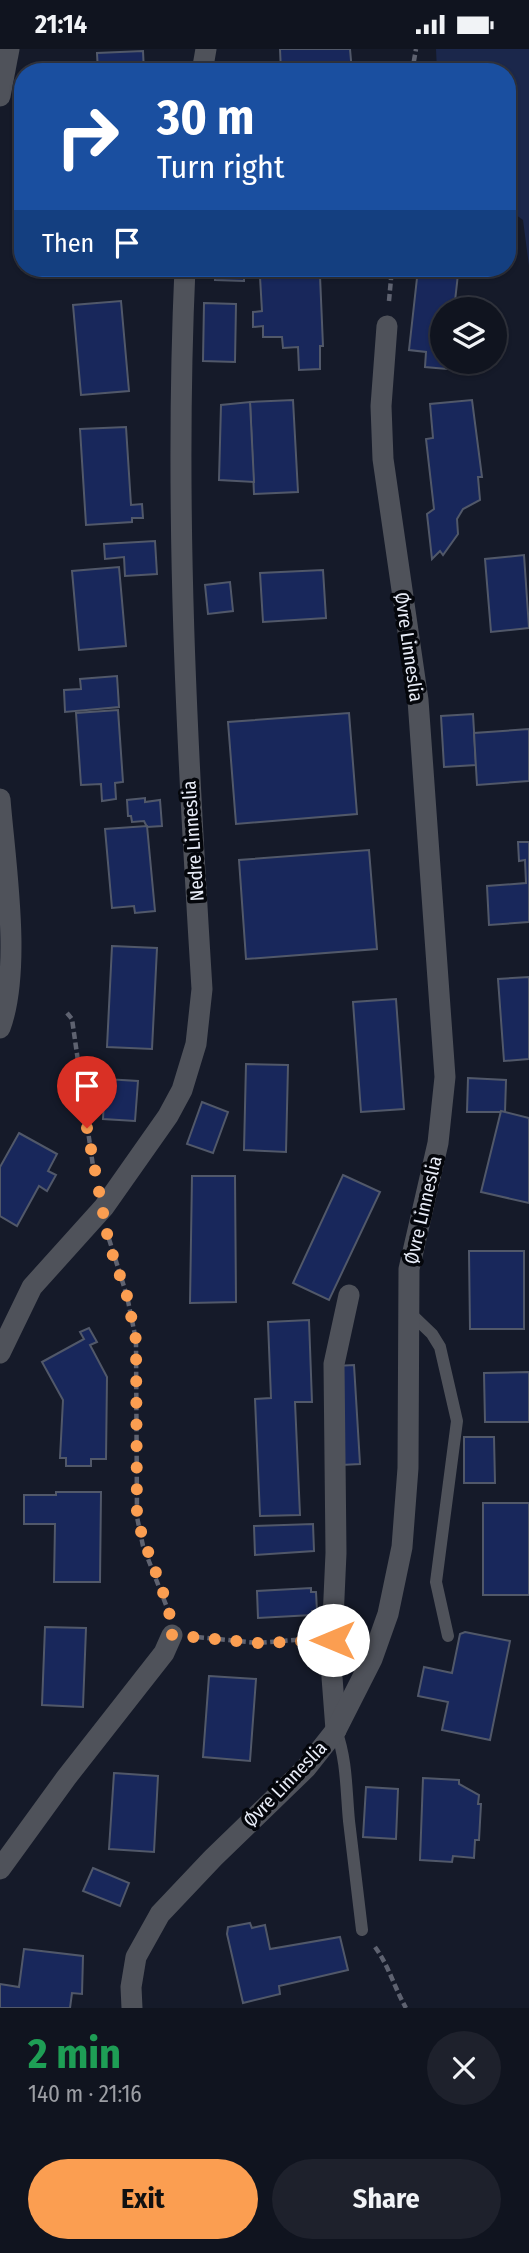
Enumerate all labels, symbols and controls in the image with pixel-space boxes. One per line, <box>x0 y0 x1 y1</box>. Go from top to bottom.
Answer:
text: 21:14 <box>35 9 87 40</box>
text: 30 m <box>157 88 255 147</box>
icon: right <box>42 91 133 182</box>
text: Turn right <box>157 148 284 186</box>
icon: arrive <box>108 224 146 262</box>
text: Then <box>42 228 94 259</box>
map controls <box>430 297 507 374</box>
button: layers <box>430 297 507 374</box>
street label: Øvre Linneslia <box>390 591 428 703</box>
street label: Nedre Linneslia <box>177 780 209 902</box>
pin <box>57 1056 117 1128</box>
icon: arrive <box>68 1067 106 1105</box>
street label: Øvre Linneslia <box>399 1154 447 1266</box>
position arrow <box>296 1603 370 1677</box>
street label: Øvre Linneslia <box>238 1736 332 1832</box>
text: 2 min <box>28 2029 121 2079</box>
button: close <box>427 2031 501 2105</box>
text: 140 m · 21:16 <box>28 2080 142 2108</box>
button: Exit <box>28 2159 258 2239</box>
button: Share <box>272 2159 501 2239</box>

